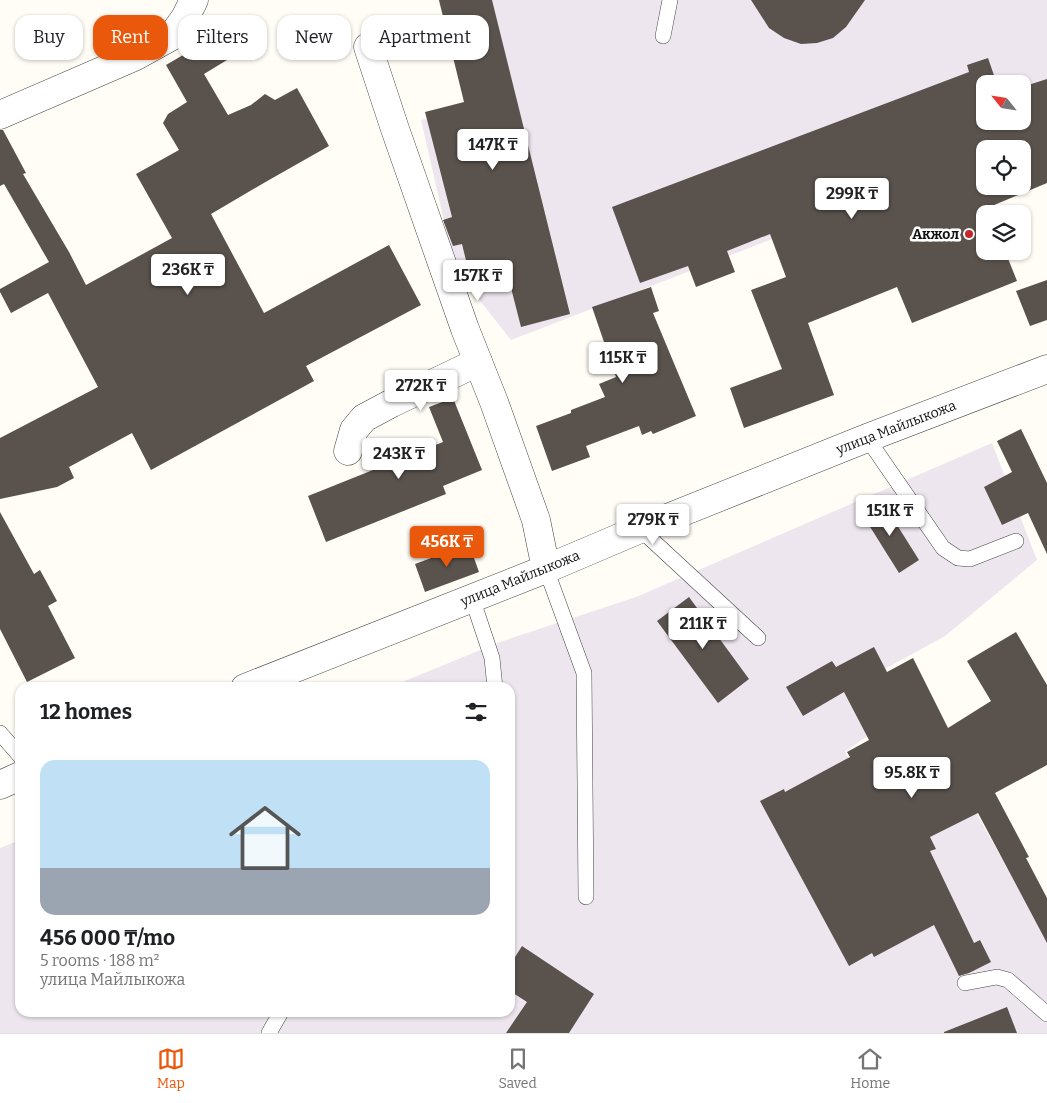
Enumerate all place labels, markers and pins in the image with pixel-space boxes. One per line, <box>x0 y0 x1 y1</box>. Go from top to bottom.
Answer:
pin: 147K ₸ <box>452 128 534 171</box>
pin: 299K ₸ <box>811 178 893 220</box>
place label: Акжол <box>912 226 959 243</box>
marker: Акжол <box>963 228 975 240</box>
pin: 236K ₸ <box>147 254 229 296</box>
pin: 157K ₸ <box>437 260 519 302</box>
pin: 115K ₸ <box>582 342 664 384</box>
pin: 272K ₸ <box>380 370 462 412</box>
pin: 243K ₸ <box>358 438 440 480</box>
pin: 151K ₸ <box>849 494 931 537</box>
pin: 279K ₸ <box>612 504 694 546</box>
pin: 456K ₸ <box>406 526 488 568</box>
pin: 211K ₸ <box>662 608 744 650</box>
pin: 95.8K ₸ <box>866 756 958 799</box>

